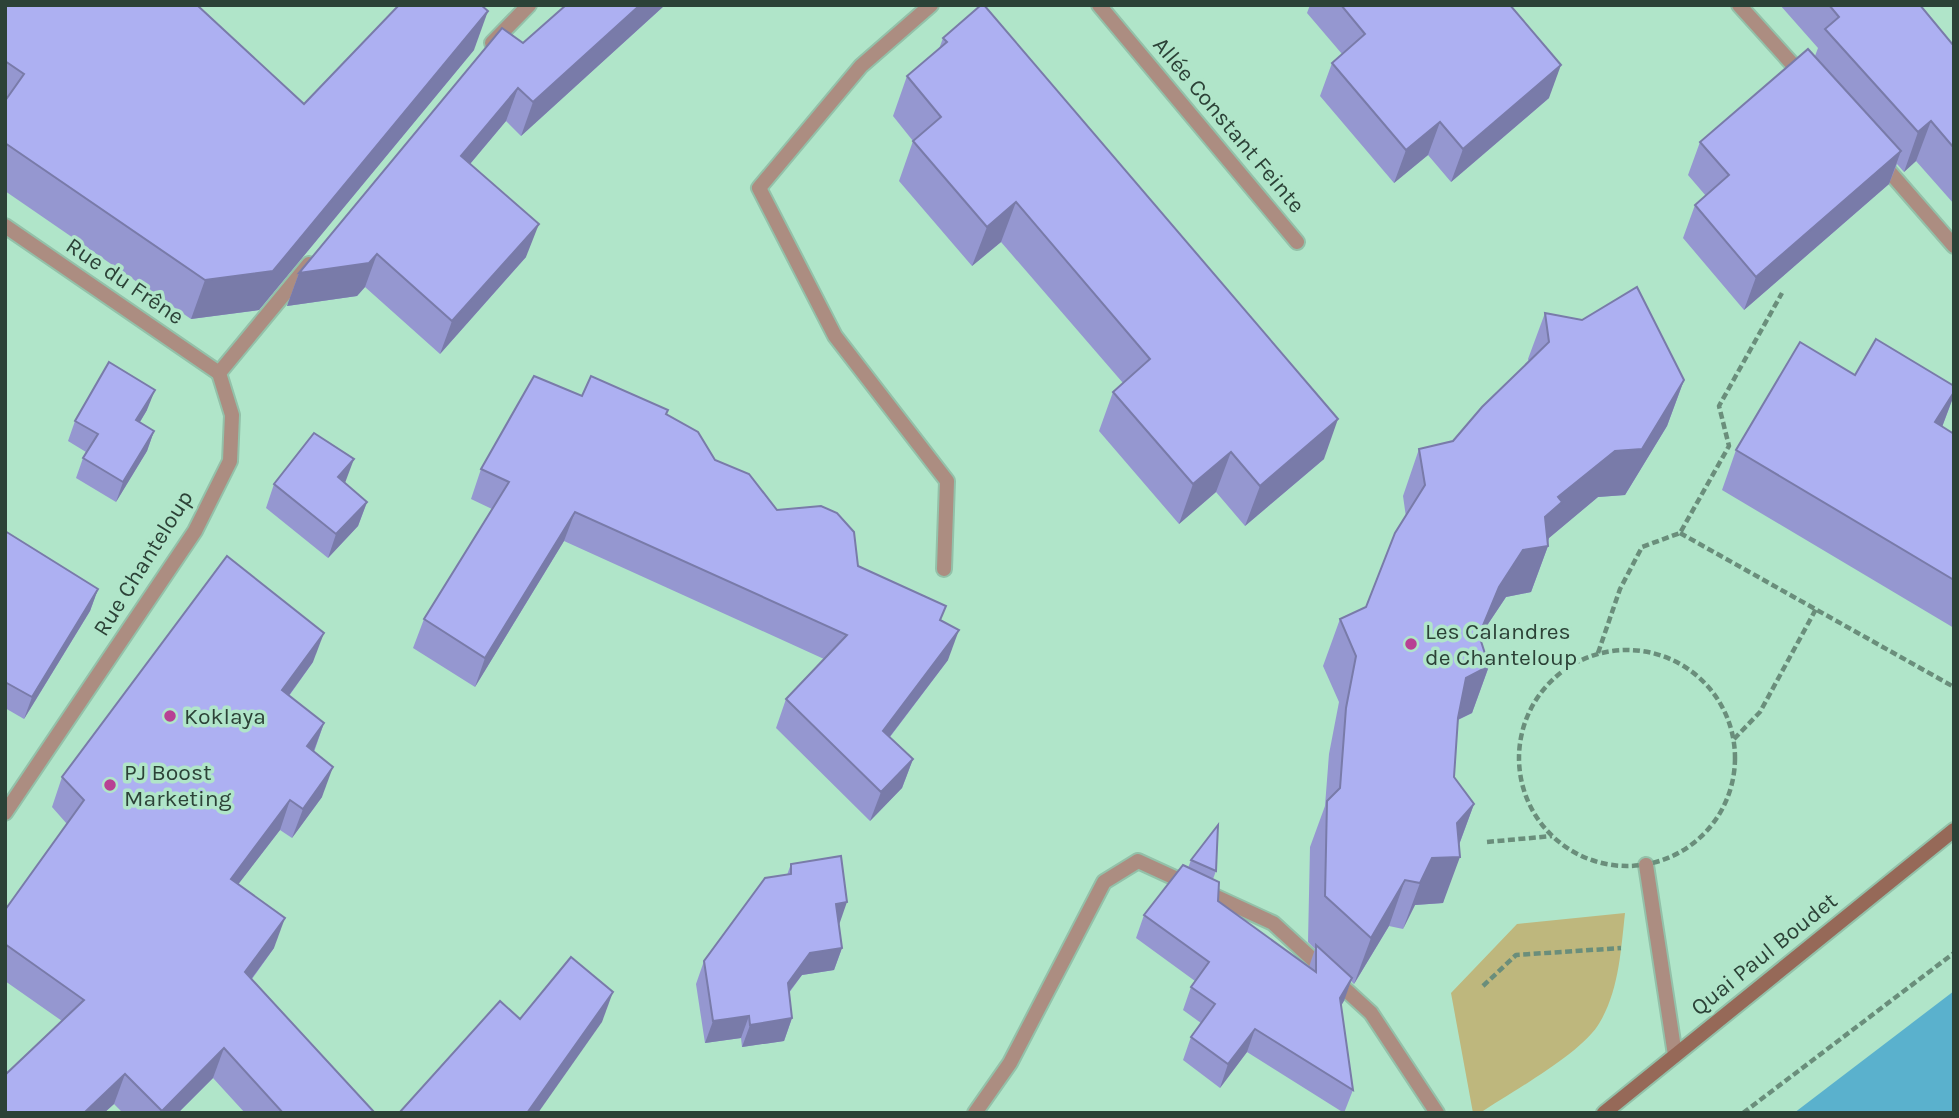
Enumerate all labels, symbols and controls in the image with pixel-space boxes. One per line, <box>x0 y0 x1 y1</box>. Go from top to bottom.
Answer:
street label: Allée Constant Feinte <box>1147 31 1311 219</box>
street label: Rue du Frêne <box>61 232 189 330</box>
street label: Rue Chanteloup <box>87 485 199 641</box>
place label: Les Calandres de Chanteloup <box>1425 618 1577 671</box>
marker: Les Calandres de Chanteloup <box>1403 636 1419 652</box>
place label: Koklaya <box>184 703 266 730</box>
marker: Koklaya <box>162 708 178 724</box>
place label: PJ Boost Marketing <box>124 759 232 812</box>
marker: PJ Boost Marketing <box>102 777 118 793</box>
street label: Quai Paul Boudet <box>1686 887 1843 1021</box>

